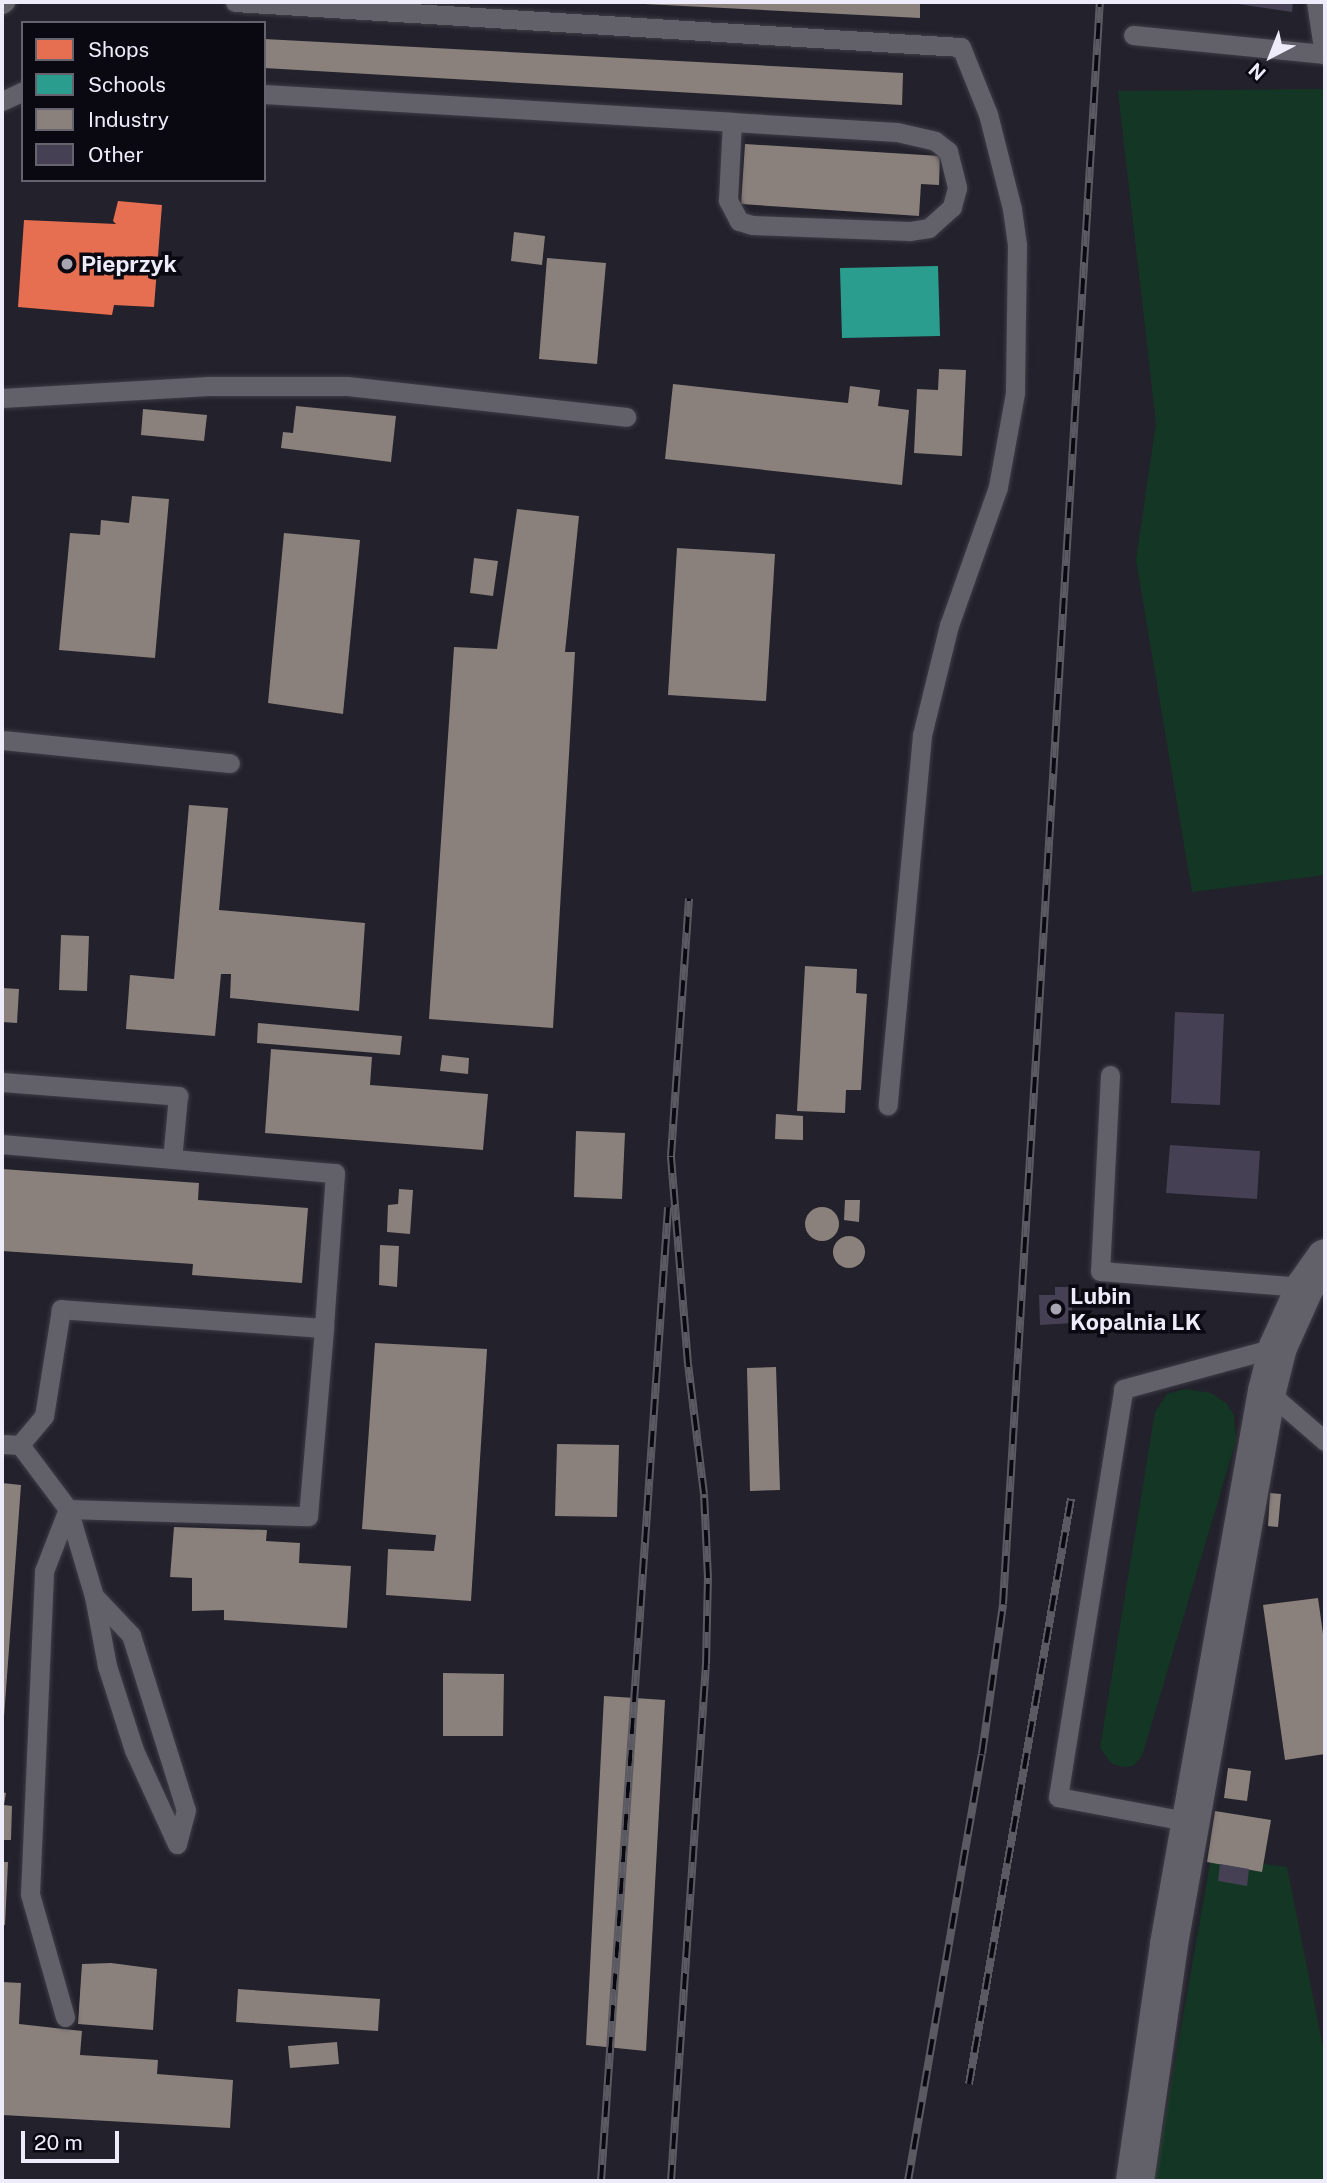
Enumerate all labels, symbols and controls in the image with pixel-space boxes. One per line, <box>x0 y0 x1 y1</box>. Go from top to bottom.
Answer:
legend <box>21 21 266 182</box>
north arrow <box>1236 21 1306 91</box>
text: Shops <box>88 37 149 62</box>
text: N <box>1244 58 1270 85</box>
text: Schools <box>88 72 166 97</box>
text: Industry <box>88 107 169 132</box>
text: Other <box>88 142 144 167</box>
place label: Pieprzyk <box>81 250 177 278</box>
marker: Pieprzyk <box>59 256 75 272</box>
place label: Lubin Kopalnia LK <box>1070 1282 1201 1336</box>
marker: Lubin Kopalnia LK <box>1048 1301 1064 1317</box>
scale bar <box>24 2116 122 2160</box>
text: 20 m <box>34 2130 83 2155</box>

